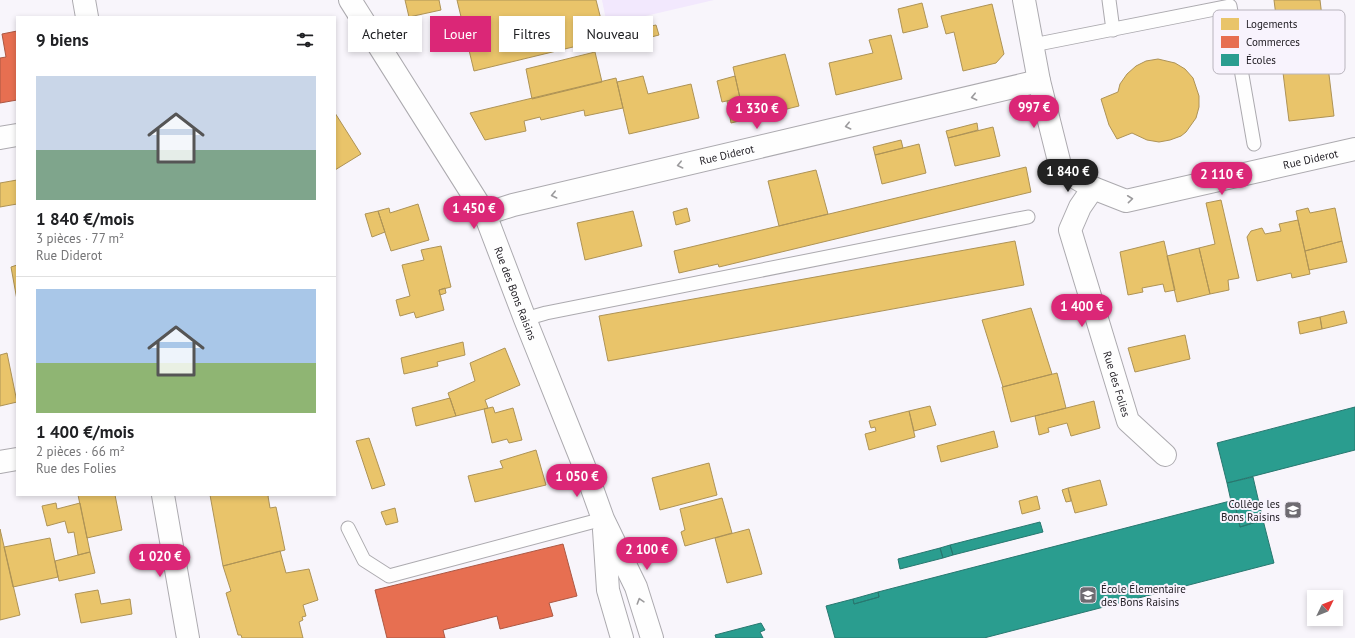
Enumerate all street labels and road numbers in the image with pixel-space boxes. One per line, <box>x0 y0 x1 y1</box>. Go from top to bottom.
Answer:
street label: Rue Diderot <box>698 141 756 168</box>
street label: Rue Diderot <box>1282 146 1340 172</box>
street label: Rue des Bons Raisins <box>491 245 540 343</box>
street label: Rue des Folies <box>1100 349 1133 419</box>

